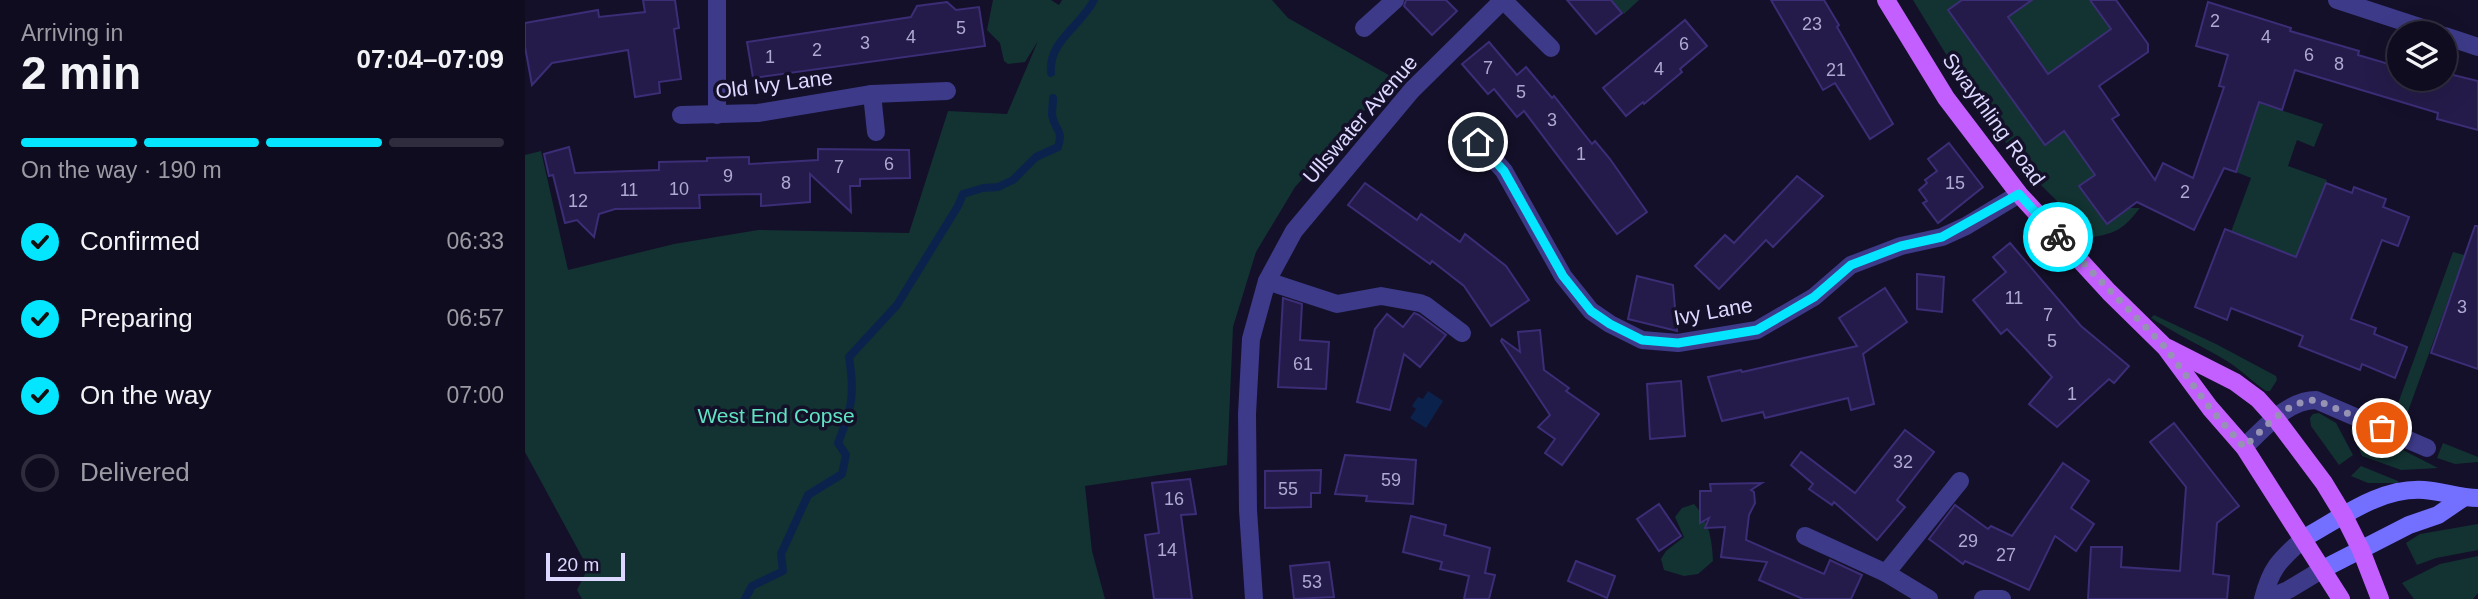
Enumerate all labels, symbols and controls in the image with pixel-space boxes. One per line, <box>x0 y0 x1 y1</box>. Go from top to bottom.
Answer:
house number: 2 <box>2210 11 2220 31</box>
house number: 23 <box>1802 14 1822 34</box>
house number: 5 <box>956 18 966 38</box>
text: Arriving in <box>21 20 123 46</box>
map controls <box>2387 21 2457 91</box>
button: layers <box>2387 21 2457 91</box>
house number: 4 <box>906 27 916 47</box>
house number: 4 <box>2261 27 2271 47</box>
house number: 3 <box>860 33 870 53</box>
house number: 6 <box>1679 34 1689 54</box>
house number: 2 <box>812 40 822 60</box>
text: 07:04–07:09 <box>357 44 504 74</box>
house number: 6 <box>2304 45 2314 65</box>
text: 2 min <box>21 47 141 99</box>
house number: 1 <box>765 47 775 67</box>
street label: Swaythling Road <box>1938 48 2050 190</box>
street label: Ullswater Avenue <box>1298 50 1422 188</box>
house number: 8 <box>2334 54 2344 74</box>
house number: 7 <box>1483 58 1493 78</box>
house number: 4 <box>1654 59 1664 79</box>
house number: 21 <box>1826 60 1846 80</box>
street label: Old Ivy Lane <box>714 65 834 103</box>
house number: 5 <box>1516 82 1526 102</box>
house number: 3 <box>1547 110 1557 130</box>
pin <box>1448 112 1508 172</box>
icon: home <box>1459 123 1497 161</box>
house number: 1 <box>1576 144 1586 164</box>
house number: 6 <box>884 154 894 174</box>
text: On the way · 190 m <box>21 157 222 183</box>
house number: 7 <box>834 157 844 177</box>
house number: 9 <box>723 166 733 186</box>
house number: 8 <box>781 173 791 193</box>
house number: 15 <box>1945 173 1965 193</box>
house number: 10 <box>669 179 689 199</box>
house number: 11 <box>620 180 638 200</box>
house number: 2 <box>2180 182 2190 202</box>
house number: 12 <box>568 191 588 211</box>
courier <box>2023 202 2093 272</box>
icon: bike <box>2039 218 2077 256</box>
icon: check <box>21 223 59 261</box>
text: Confirmed <box>80 226 200 256</box>
text: 06:33 <box>446 228 504 254</box>
house number: 11 <box>2005 288 2023 308</box>
street label: Ivy Lane <box>1672 293 1754 329</box>
house number: 3 <box>2457 297 2467 317</box>
icon: check <box>21 300 59 338</box>
text: Preparing <box>80 303 193 333</box>
text: 06:57 <box>446 305 504 331</box>
house number: 7 <box>2043 305 2053 325</box>
house number: 5 <box>2047 331 2057 351</box>
house number: 61 <box>1293 354 1313 374</box>
icon: check <box>21 377 59 415</box>
text: On the way <box>80 380 212 410</box>
text: 07:00 <box>446 382 504 408</box>
house number: 1 <box>2067 384 2077 404</box>
pin <box>2352 398 2412 458</box>
park label: West End Copse <box>697 404 855 427</box>
icon: bag <box>2363 409 2401 447</box>
house number: 32 <box>1893 452 1913 472</box>
text: Delivered <box>80 457 190 487</box>
house number: 59 <box>1381 470 1401 490</box>
house number: 55 <box>1278 479 1298 499</box>
house number: 16 <box>1164 489 1184 509</box>
house number: 29 <box>1958 531 1978 551</box>
house number: 14 <box>1157 540 1177 560</box>
house number: 27 <box>1996 545 2016 565</box>
scale bar <box>546 550 625 582</box>
text: 20 m <box>557 554 599 575</box>
house number: 53 <box>1302 572 1322 592</box>

